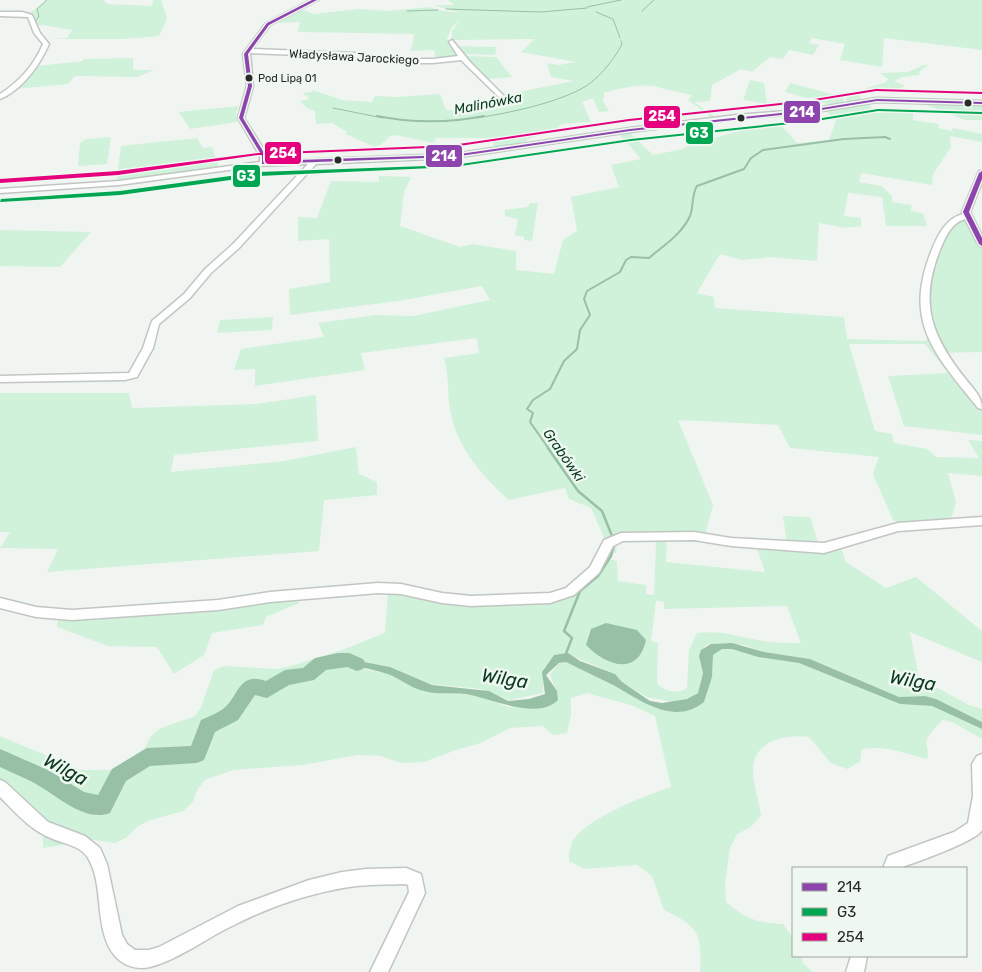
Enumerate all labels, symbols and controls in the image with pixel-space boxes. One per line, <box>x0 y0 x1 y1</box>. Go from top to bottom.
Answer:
street label: Władysława Jarockiego <box>289 47 419 67</box>
place label: Pod Lipą 01 <box>258 72 316 85</box>
marker: Pod Lipą 01 <box>244 73 254 83</box>
water label: Malinówka <box>453 89 524 118</box>
unlabelled marker <box>963 98 973 108</box>
line badge: 214 <box>783 100 821 124</box>
text: 214 <box>789 104 815 121</box>
line badge: 254 <box>643 105 681 129</box>
text: 254 <box>648 108 676 125</box>
unlabelled marker <box>736 113 746 123</box>
line badge: G3 <box>685 121 714 145</box>
text: G3 <box>689 125 709 142</box>
line badge: 254 <box>264 141 302 165</box>
line badge: 214 <box>425 144 463 168</box>
text: 254 <box>269 145 297 162</box>
text: 214 <box>431 148 457 165</box>
unlabelled marker <box>333 155 343 165</box>
line badge: G3 <box>232 164 261 188</box>
text: G3 <box>236 168 256 185</box>
water label: Grabówki <box>539 425 588 486</box>
water label: Wilga <box>480 663 530 694</box>
water label: Wilga <box>888 665 938 696</box>
water label: Wilga <box>40 748 92 791</box>
legend <box>792 867 967 957</box>
text: 214 <box>837 878 862 896</box>
text: G3 <box>837 903 856 921</box>
text: 254 <box>837 928 864 946</box>

